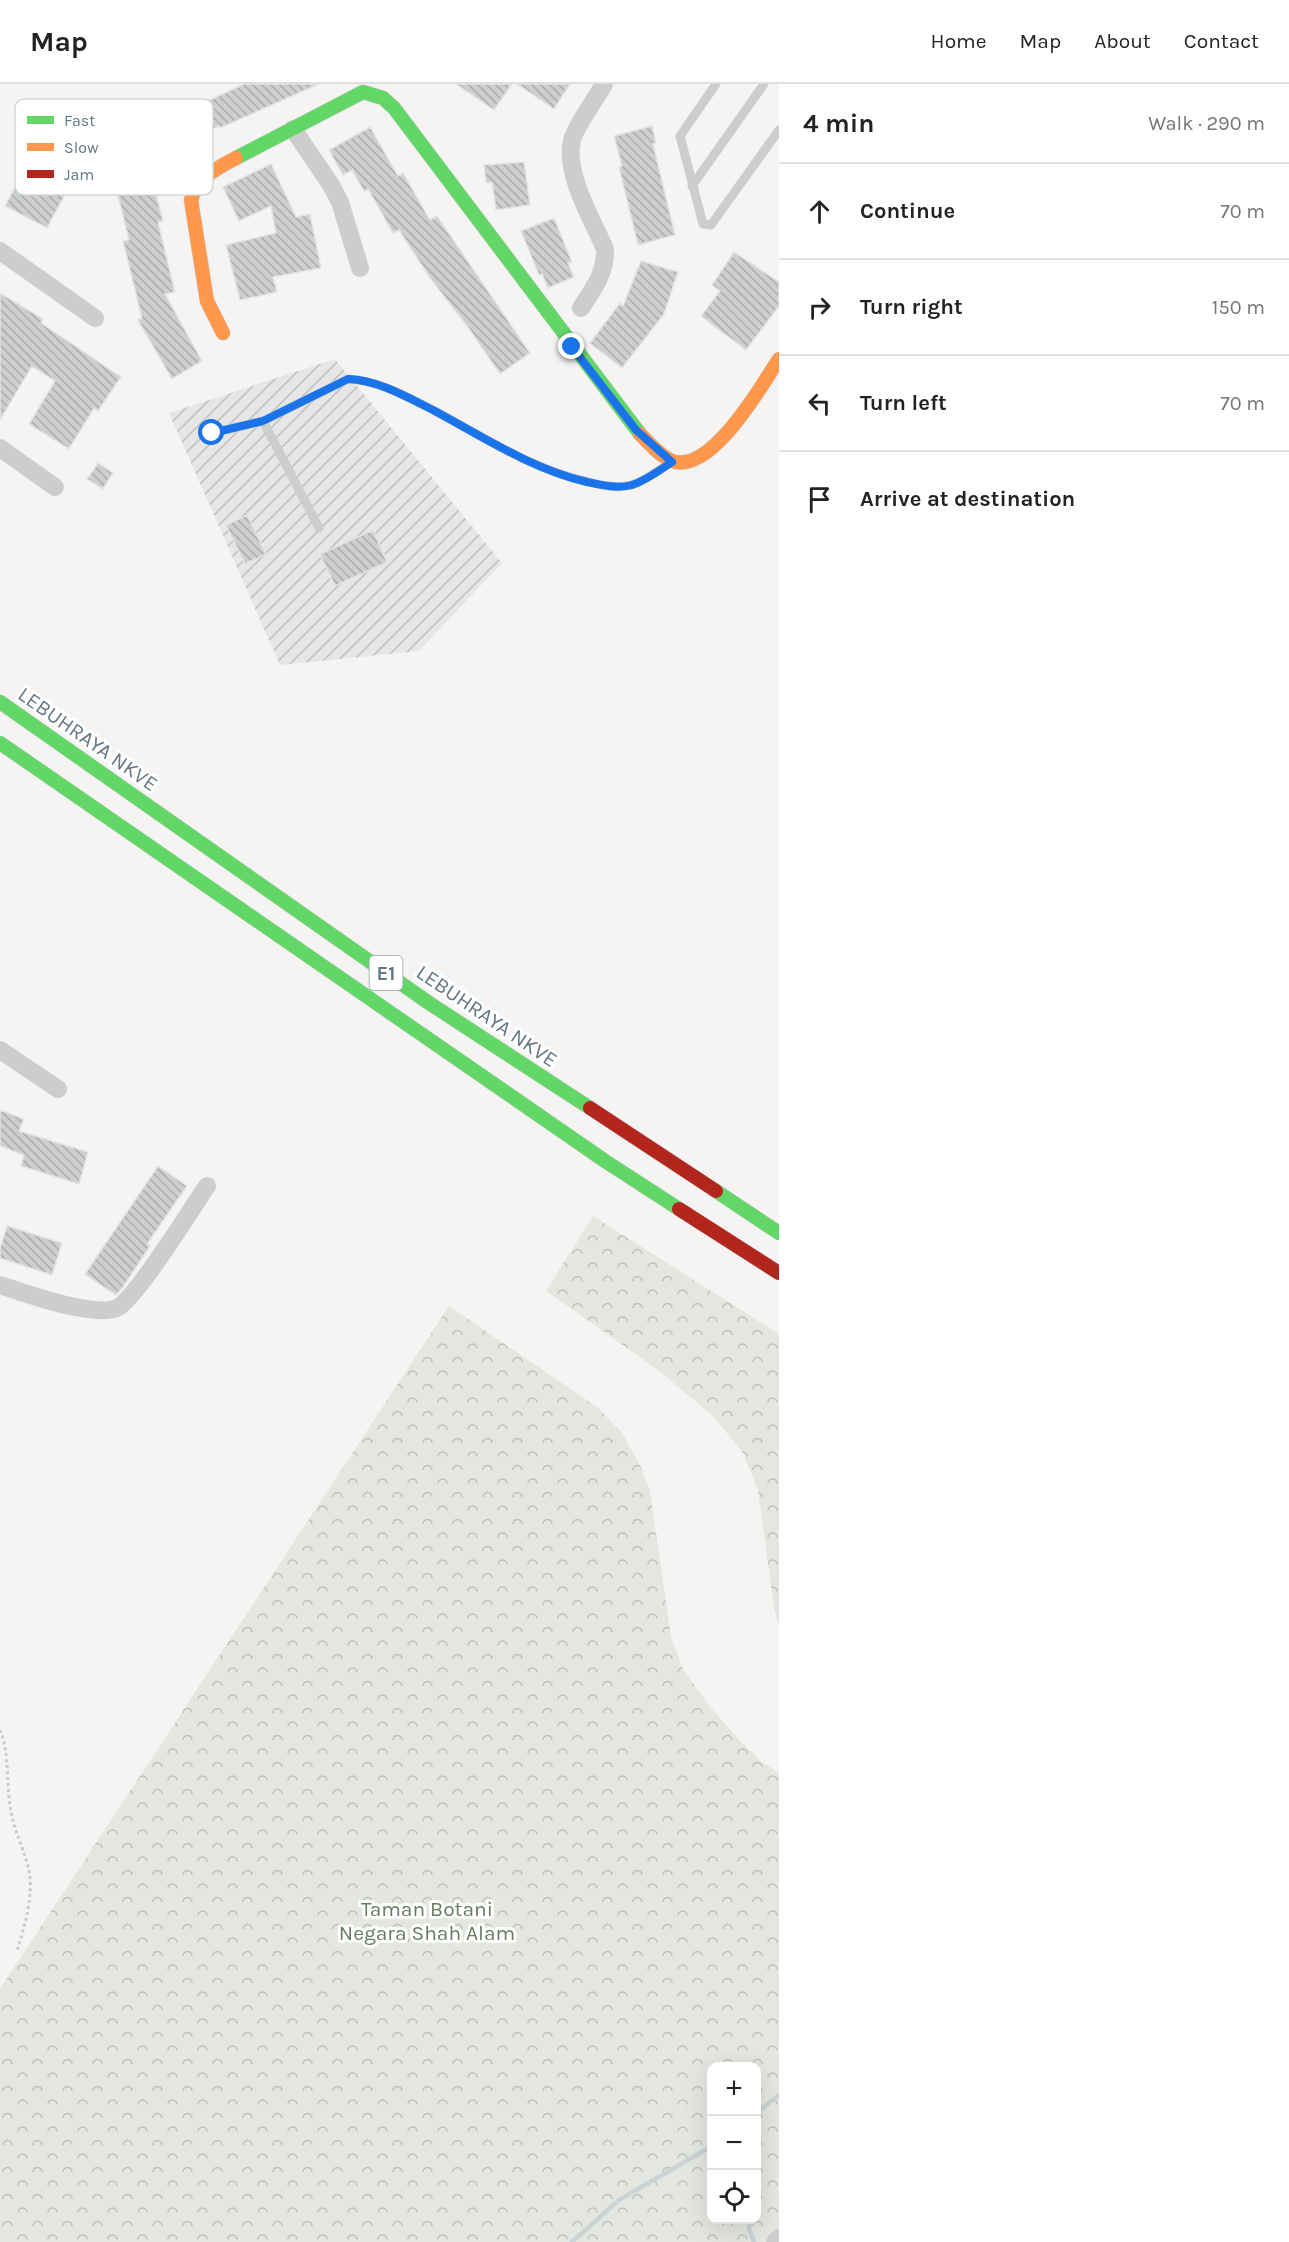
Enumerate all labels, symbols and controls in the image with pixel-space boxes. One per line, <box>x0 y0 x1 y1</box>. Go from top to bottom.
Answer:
text: Map <box>30 25 88 58</box>
text: Home <box>931 29 987 53</box>
text: Map <box>1020 29 1061 53</box>
text: About <box>1094 29 1151 53</box>
text: Contact <box>1184 29 1259 53</box>
legend <box>15 99 213 195</box>
text: 4 min <box>803 108 874 139</box>
text: Fast <box>64 111 95 130</box>
text: Walk · 290 m <box>1148 112 1265 135</box>
text: Slow <box>64 138 99 157</box>
text: Jam <box>64 165 94 184</box>
icon: ahead <box>803 195 836 228</box>
text: Continue <box>860 198 955 224</box>
text: 70 m <box>1220 200 1265 223</box>
icon: right <box>803 291 836 324</box>
text: Turn right <box>860 294 963 320</box>
text: 150 m <box>1212 296 1265 319</box>
route end <box>558 333 584 359</box>
icon: left <box>803 387 836 420</box>
text: Turn left <box>860 390 947 416</box>
text: 70 m <box>1220 392 1265 415</box>
route start <box>198 419 224 445</box>
icon: arrive <box>803 483 836 516</box>
text: Arrive at destination <box>860 486 1075 512</box>
street label: LEBUHRAYA NKVE <box>14 682 162 796</box>
road number: E1 <box>370 956 402 990</box>
street label: LEBUHRAYA NKVE <box>412 960 562 1072</box>
park label: Taman Botani Negara Shah Alam <box>339 1897 515 1945</box>
map controls <box>707 2062 761 2224</box>
button: + <box>707 2062 761 2116</box>
button: − <box>707 2116 761 2170</box>
button: locate <box>707 2170 761 2224</box>

